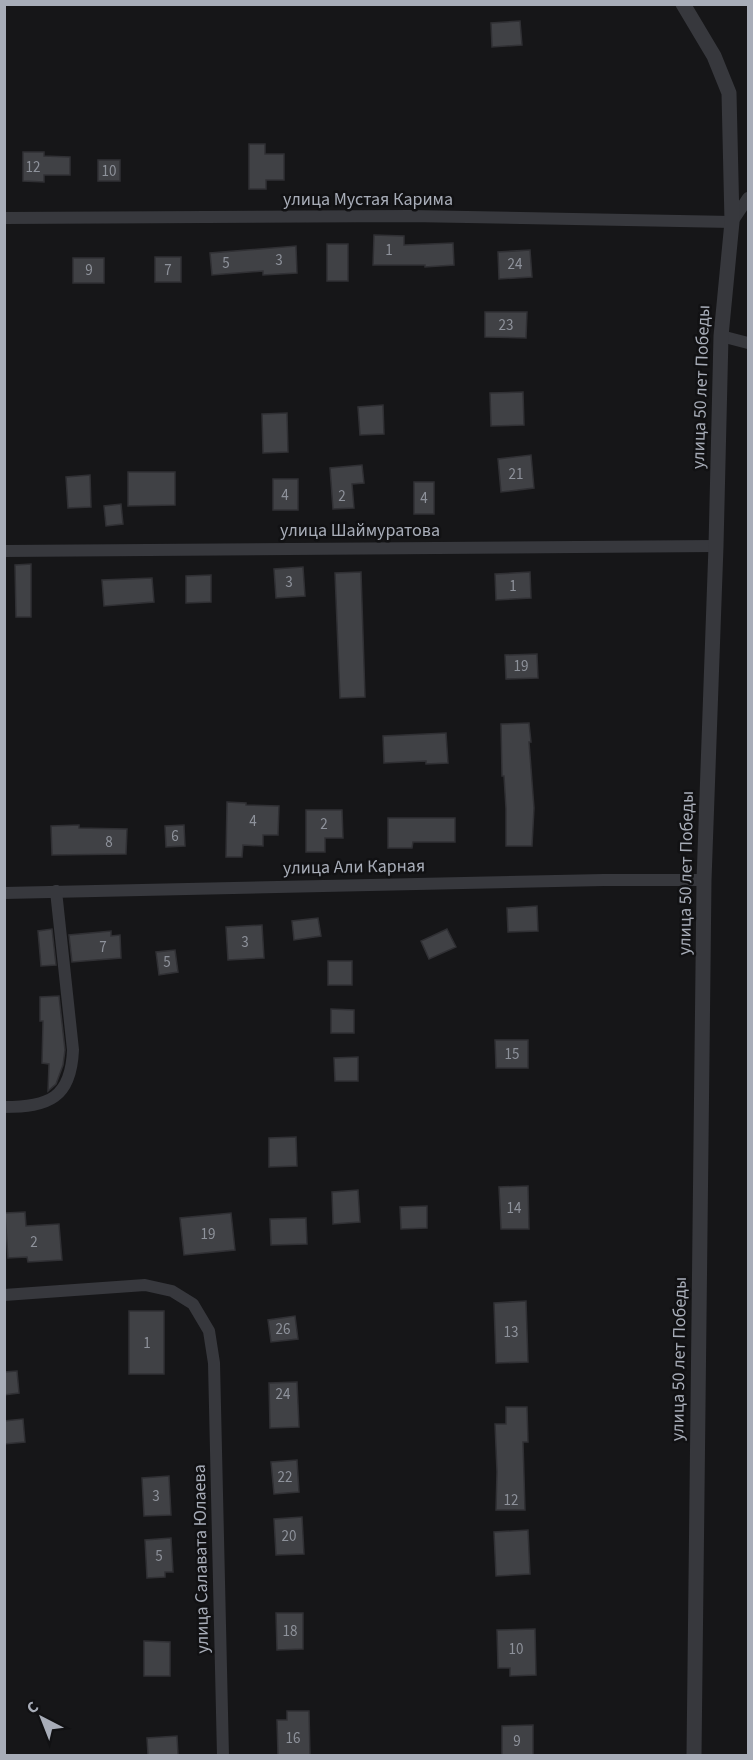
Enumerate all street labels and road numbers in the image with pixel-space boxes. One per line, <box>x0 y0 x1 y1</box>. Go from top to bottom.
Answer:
street label: улица Мустая Карима <box>283 187 453 212</box>
street label: улица 50 лет Победы <box>686 304 716 470</box>
street label: улица Шаймуратова <box>280 518 440 543</box>
street label: улица 50 лет Победы <box>672 791 700 955</box>
street label: улица Али Карная <box>283 853 425 881</box>
street label: улица 50 лет Победы <box>665 1277 693 1441</box>
street label: улица Салавата Юлаева <box>187 1464 215 1654</box>

